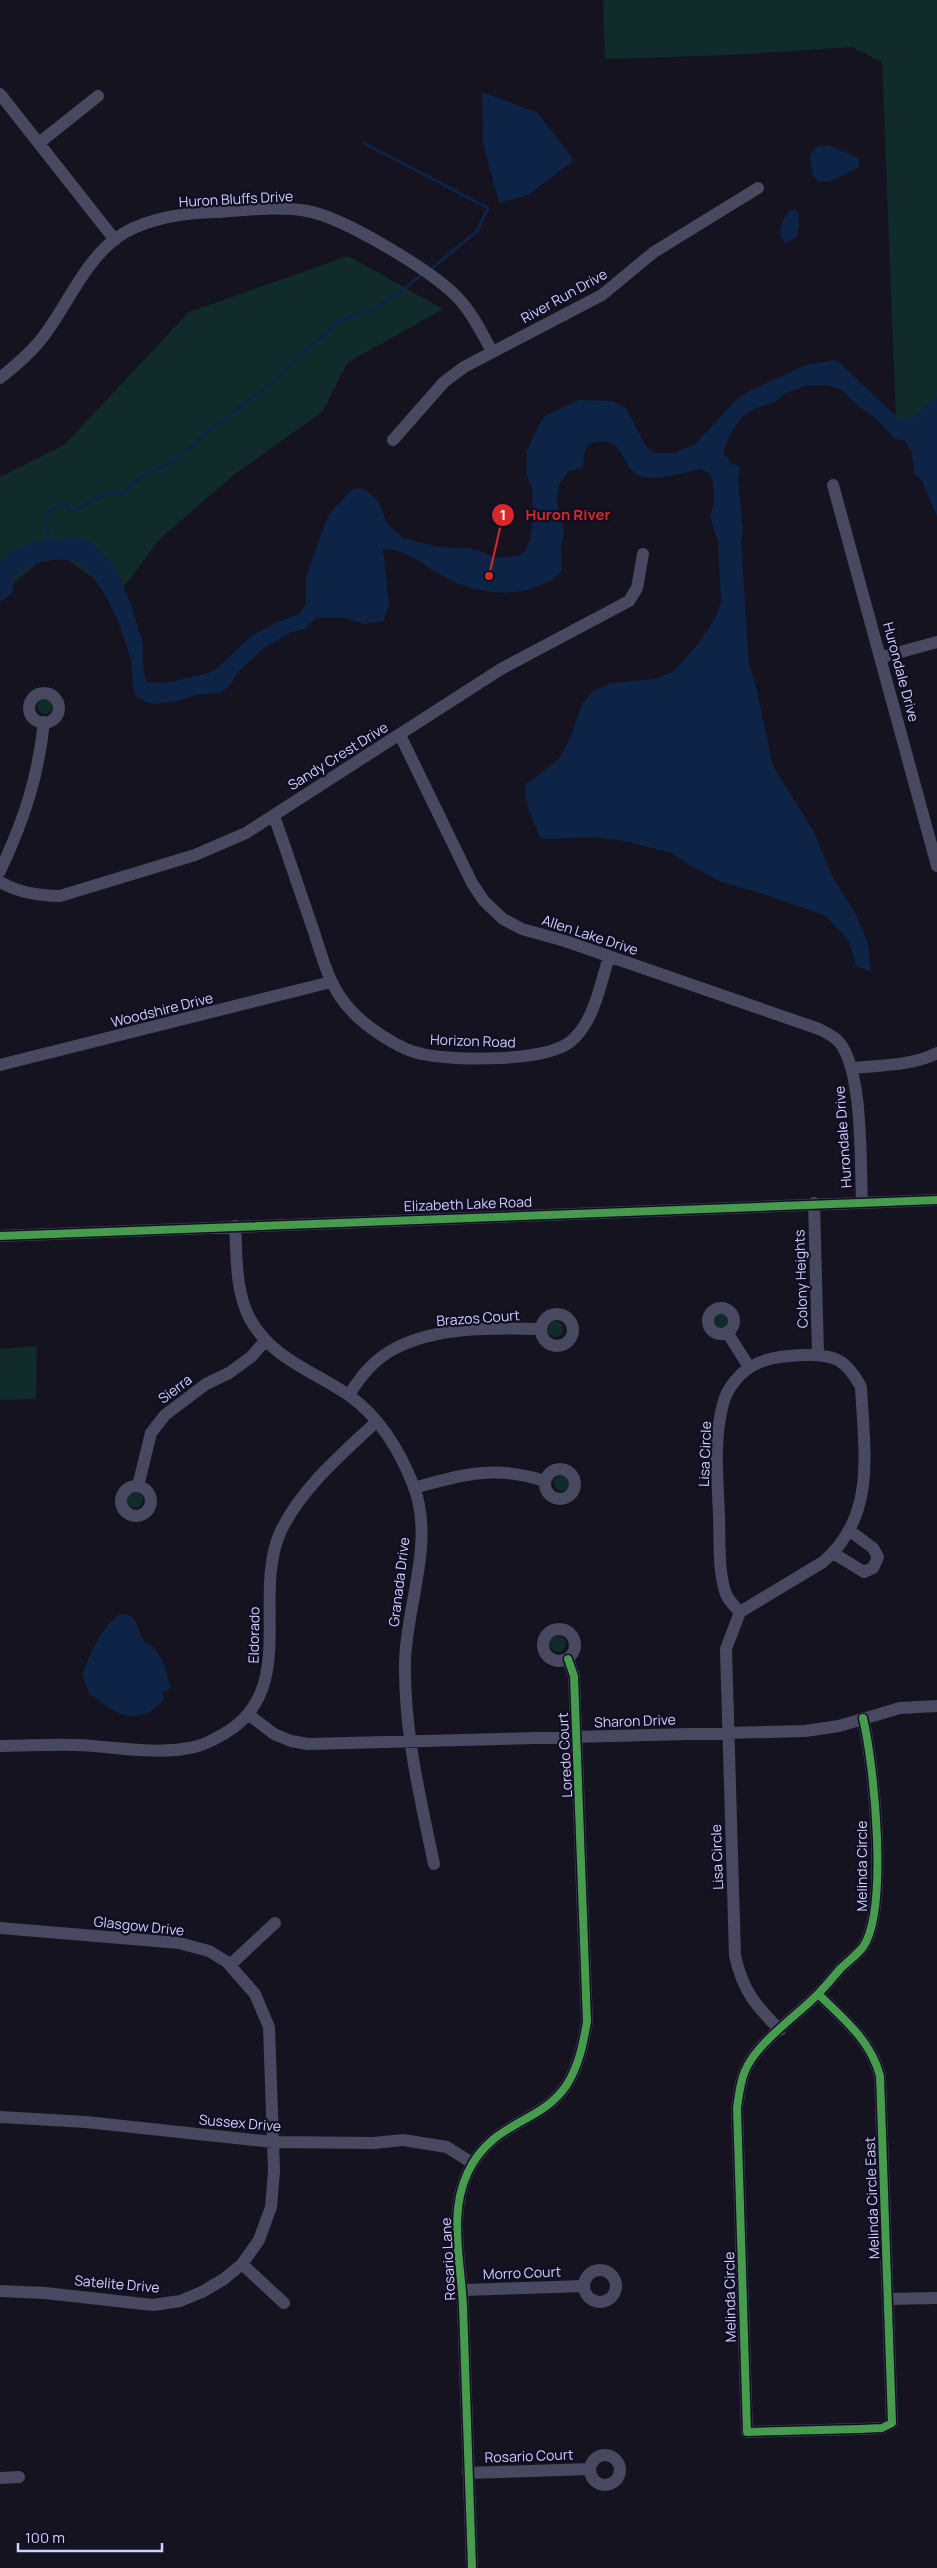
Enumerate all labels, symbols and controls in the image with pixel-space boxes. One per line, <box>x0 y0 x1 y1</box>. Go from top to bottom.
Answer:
street label: Huron Bluffs Drive <box>178 186 294 211</box>
street label: River Run Drive <box>517 264 610 327</box>
callout: Huron River <box>491 500 621 530</box>
text: 1 <box>500 504 506 525</box>
text: Huron River <box>526 504 610 525</box>
street label: Hurondale Drive <box>879 620 924 724</box>
street label: Sandy Crest Drive <box>284 717 391 794</box>
street label: Allen Lake Drive <box>540 910 641 959</box>
street label: Woodshire Drive <box>109 988 215 1031</box>
street label: Horizon Road <box>430 1030 516 1051</box>
street label: Hurondale Drive <box>829 1085 856 1189</box>
street label: Elizabeth Lake Road <box>404 1192 532 1215</box>
street label: Colony Heights <box>789 1229 812 1329</box>
street label: Brazos Court <box>436 1305 521 1330</box>
street label: Sierra <box>154 1370 195 1408</box>
street label: Lisa Circle <box>694 1421 715 1487</box>
street label: Granada Drive <box>384 1536 413 1628</box>
street label: Eldorado <box>244 1606 263 1664</box>
street label: Sharon Drive <box>594 1710 676 1731</box>
street label: Loredo Court <box>553 1712 576 1798</box>
street label: Melinda Circle <box>852 1821 871 1911</box>
street label: Lisa Circle <box>706 1824 727 1890</box>
street label: Glasgow Drive <box>93 1911 185 1940</box>
street label: Sussex Drive <box>198 2109 282 2136</box>
street label: Melinda Circle East <box>860 2136 883 2259</box>
street label: Rosario Lane <box>436 2217 459 2301</box>
street label: Melinda Circle <box>719 2251 740 2343</box>
street label: Morro Court <box>482 2262 562 2283</box>
street label: Satelite Drive <box>74 2270 160 2297</box>
street label: Rosario Court <box>484 2444 574 2467</box>
scale bar <box>18 2520 161 2552</box>
text: 100 m <box>25 2527 65 2548</box>

